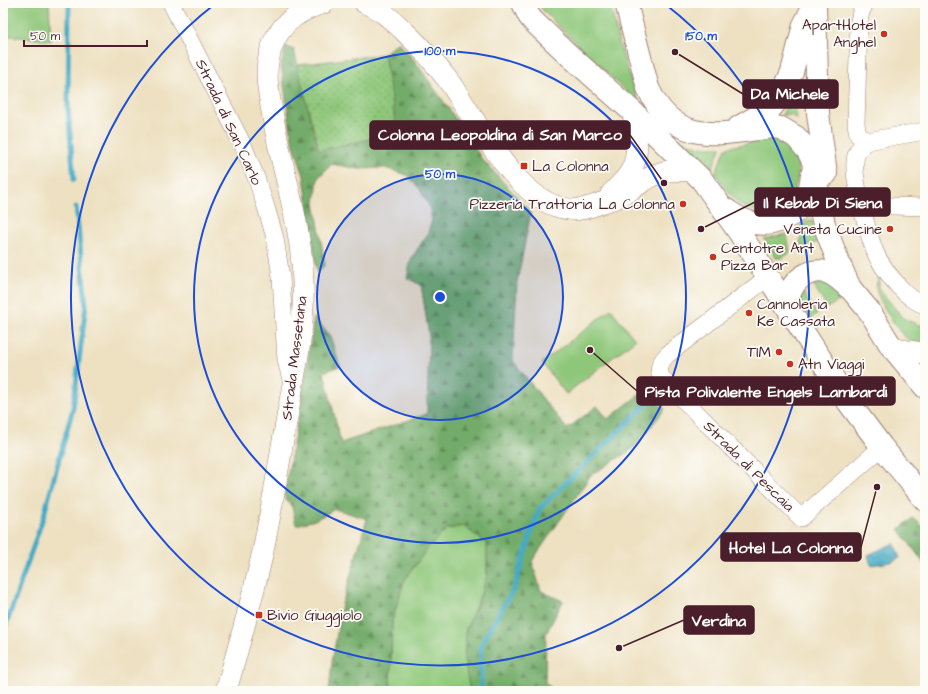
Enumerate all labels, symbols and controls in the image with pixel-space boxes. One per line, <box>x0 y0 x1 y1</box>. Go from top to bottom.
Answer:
place label: ApartHotel Anghel <box>802 15 876 54</box>
scale bar <box>24 22 147 48</box>
text: 50 m <box>30 28 61 45</box>
text: 150 m <box>685 28 718 45</box>
marker: ApartHotel Anghel <box>879 29 889 39</box>
text: 100 m <box>425 43 456 60</box>
street label: Strada di San Carlo <box>190 56 267 189</box>
callout: Da Michele <box>743 80 838 108</box>
text: Da Michele <box>751 83 830 105</box>
callout: Colonna Leopoldina di San Marco <box>370 121 630 149</box>
text: Colonna Leopoldina di San Marco <box>378 124 623 146</box>
place label: La Colonna <box>532 156 609 177</box>
marker: La Colonna <box>519 161 529 171</box>
text: 50 m <box>425 166 456 183</box>
callout: Il Kebab Di Siena <box>755 188 890 216</box>
text: Il Kebab Di Siena <box>764 192 883 214</box>
place label: Pizzeria Trattoria La Colonna <box>469 194 675 215</box>
marker: Pizzeria Trattoria La Colonna <box>678 199 688 209</box>
place label: Veneta Cucine <box>784 219 882 240</box>
marker: Veneta Cucine <box>885 224 895 234</box>
place label: Centotre Art Pizza Bar <box>721 238 814 276</box>
marker: Centotre Art Pizza Bar <box>708 252 718 262</box>
centre of rings <box>433 290 447 304</box>
street label: Strada Massetana <box>276 294 313 421</box>
place label: Cannoleria Ke Cassata <box>757 294 835 332</box>
marker: Cannoleria Ke Cassata <box>744 308 754 318</box>
place label: TIM <box>747 342 771 363</box>
marker: TIM <box>774 347 784 357</box>
place label: Atn Viaggi <box>798 354 865 376</box>
marker: Atn Viaggi <box>785 359 795 369</box>
callout: Pista Polivalente Engels Lambardi <box>637 377 895 405</box>
text: Pista Polivalente Engels Lambardi <box>645 381 888 405</box>
street label: Strada di Pescaia <box>698 416 799 517</box>
callout: Hotel La Colonna <box>721 533 861 561</box>
text: Hotel La Colonna <box>729 537 854 559</box>
place label: Bivio Giuggiolo <box>267 605 362 627</box>
callout: Verdina <box>684 606 754 634</box>
marker: Bivio Giuggiolo <box>254 610 264 620</box>
text: Verdina <box>691 610 747 632</box>

